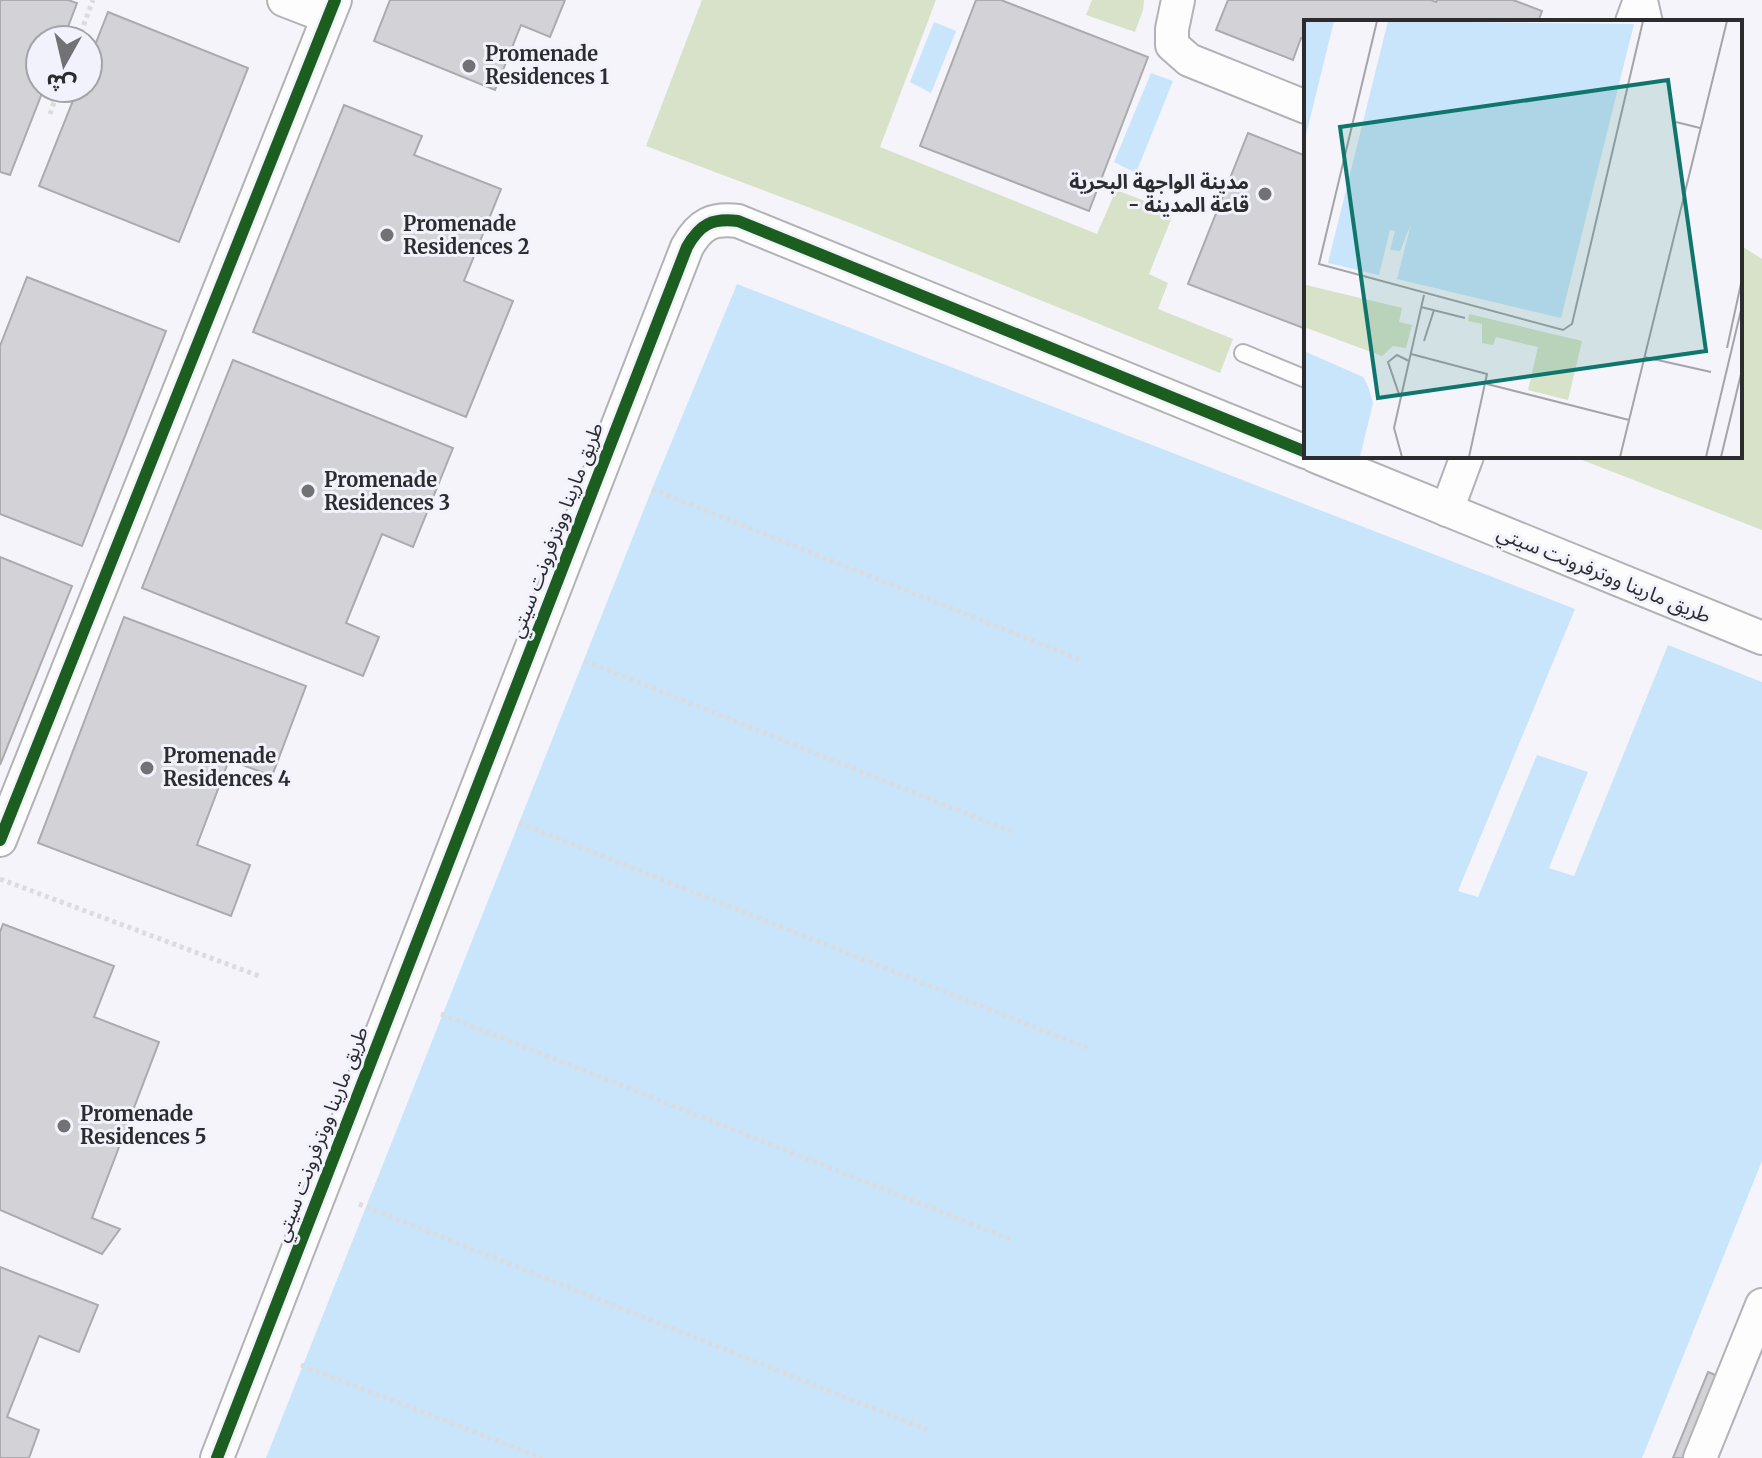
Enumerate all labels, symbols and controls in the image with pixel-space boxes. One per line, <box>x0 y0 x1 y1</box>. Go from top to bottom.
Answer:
inset map <box>1304 20 1742 458</box>
north arrow <box>24 24 104 104</box>
place label: Promenade Residences 1 <box>485 41 609 89</box>
marker: Promenade Residences 1 <box>460 57 478 75</box>
text: ش <box>44 68 78 100</box>
place label: مدينة الواجهة البحرية - قاعة المدينة <box>1069 169 1249 217</box>
marker: مدينة الواجهة البحرية - قاعة المدينة <box>1256 185 1274 203</box>
place label: Promenade Residences 2 <box>403 211 530 259</box>
marker: Promenade Residences 2 <box>378 226 396 244</box>
street label: طريق مارينا ووترفرونت سيتي <box>503 419 612 642</box>
place label: Promenade Residences 3 <box>324 467 450 515</box>
marker: Promenade Residences 3 <box>299 482 317 500</box>
street label: طريق مارينا ووترفرونت سيتي <box>1492 519 1715 631</box>
place label: Promenade Residences 4 <box>163 743 291 791</box>
marker: Promenade Residences 4 <box>138 759 156 777</box>
street label: طريق مارينا ووترفرونت سيتي <box>268 1023 377 1246</box>
place label: Promenade Residences 5 <box>80 1101 207 1149</box>
marker: Promenade Residences 5 <box>55 1117 73 1135</box>

